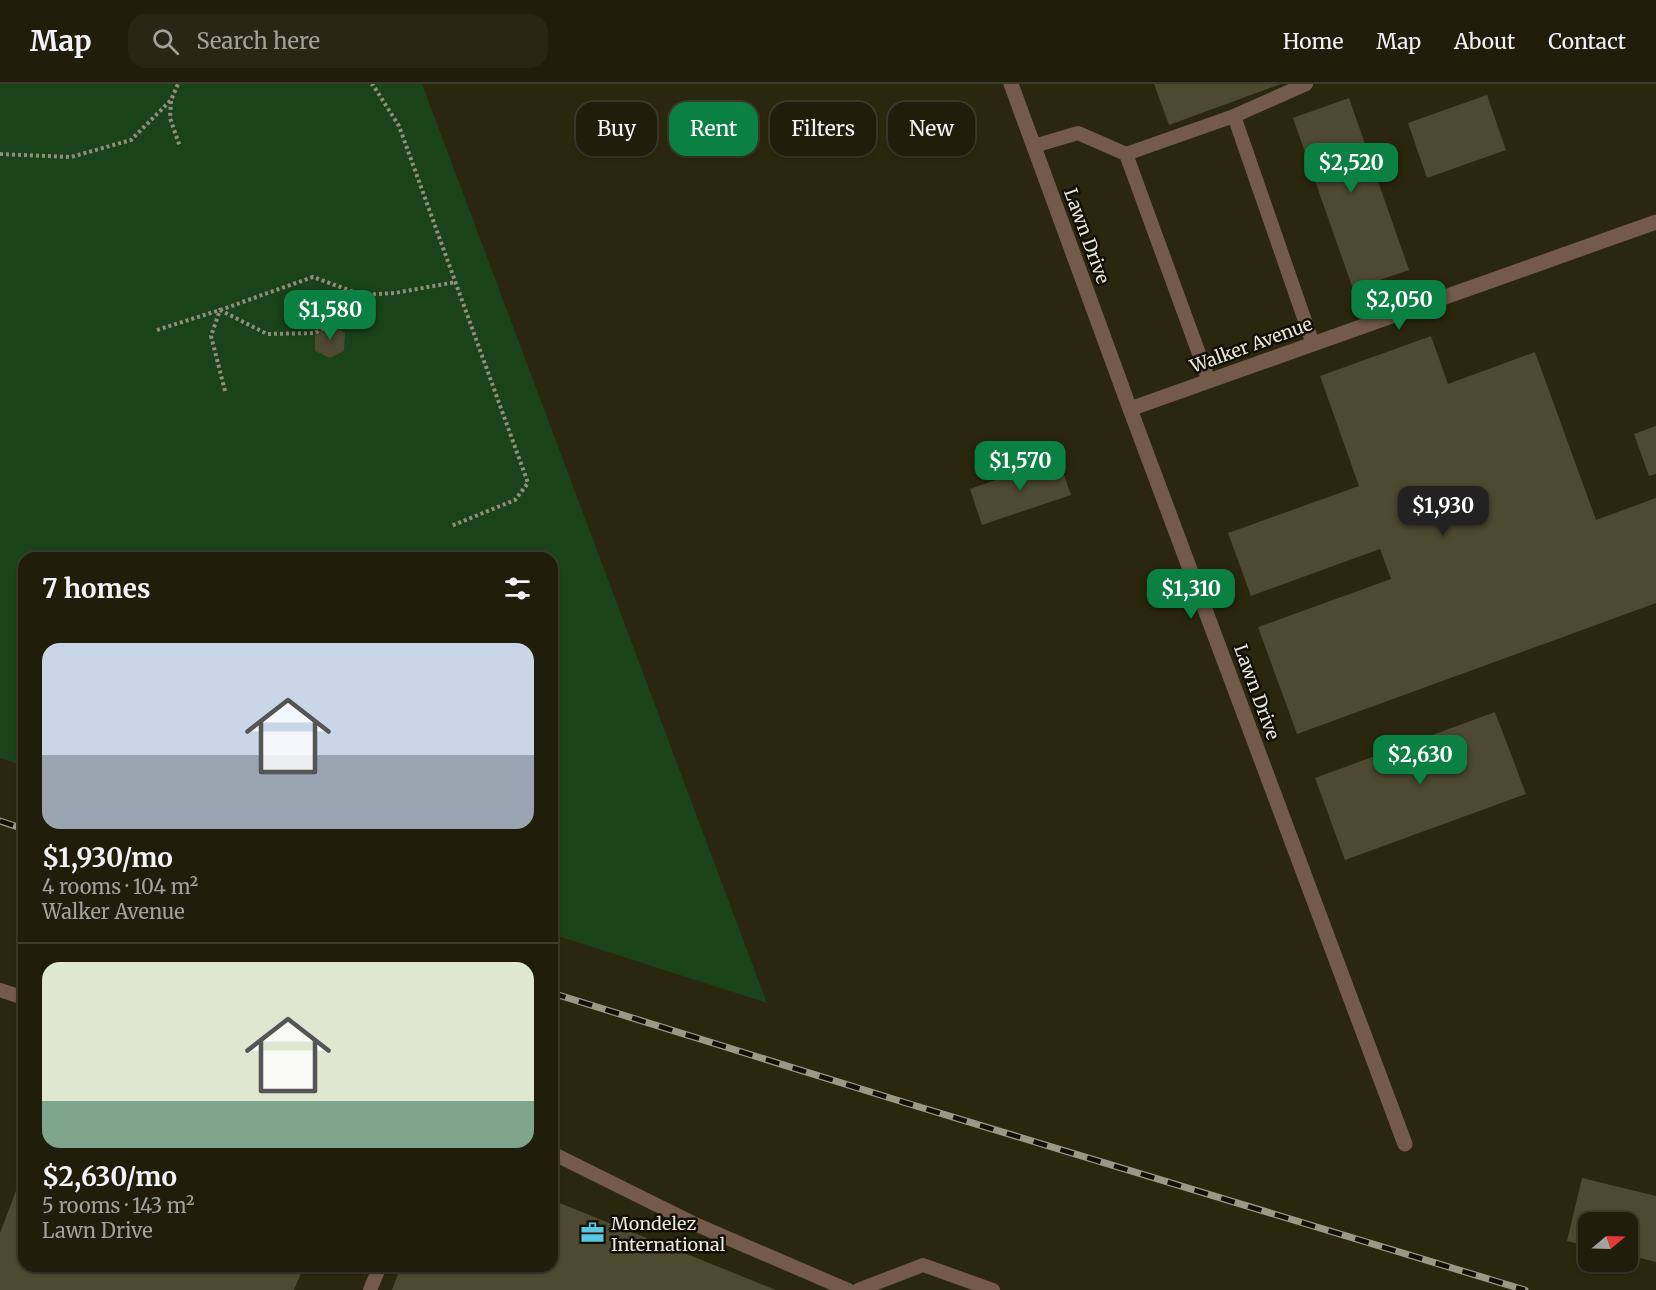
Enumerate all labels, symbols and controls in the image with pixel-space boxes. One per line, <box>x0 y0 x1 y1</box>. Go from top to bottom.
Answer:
search box <box>128 14 548 68</box>
text: Map <box>30 23 92 59</box>
icon: search <box>149 25 182 58</box>
text: Search here <box>197 27 320 55</box>
text: Home <box>1283 28 1343 55</box>
text: Map <box>1376 28 1421 55</box>
text: About <box>1454 28 1515 55</box>
text: Contact <box>1548 28 1626 55</box>
chip: Buy <box>576 102 657 156</box>
chip: Rent <box>669 102 758 156</box>
chip: Filters <box>770 102 876 156</box>
chip: New <box>888 102 975 156</box>
pin: $2,520 <box>1302 143 1400 194</box>
text: $2,520 <box>1318 150 1384 175</box>
street label: Lawn Drive <box>1059 185 1115 287</box>
pin: $2,050 <box>1350 280 1448 331</box>
text: $2,050 <box>1365 287 1433 312</box>
pin: $1,580 <box>281 290 379 341</box>
text: $1,580 <box>298 297 362 322</box>
street label: Walker Avenue <box>1186 312 1315 378</box>
pin: $1,570 <box>971 441 1069 492</box>
text: $1,570 <box>989 448 1051 473</box>
pin: $1,930 <box>1394 486 1492 537</box>
text: $1,930 <box>1412 493 1474 518</box>
pin: $1,310 <box>1142 569 1240 620</box>
text: 7 homes <box>42 572 150 605</box>
icon: filters <box>501 572 534 605</box>
text: $1,310 <box>1161 576 1221 601</box>
street label: Lawn Drive <box>1229 641 1285 743</box>
icon: home <box>234 682 342 790</box>
pin: $2,630 <box>1371 735 1469 786</box>
text: $2,630 <box>1387 742 1453 767</box>
text: $1,930/mo <box>42 841 173 874</box>
text: 4 rooms · 104 m² <box>42 874 198 899</box>
text: Walker Avenue <box>42 899 185 924</box>
icon: home <box>234 1001 342 1109</box>
text: $2,630/mo <box>42 1160 177 1193</box>
text: 5 rooms · 143 m² <box>42 1193 194 1218</box>
place label: Mondelez International <box>611 1212 726 1256</box>
north arrow <box>1578 1212 1638 1272</box>
map controls <box>1578 1212 1638 1272</box>
text: Lawn Drive <box>42 1218 153 1243</box>
office icon: Mondelez International <box>580 1220 606 1246</box>

